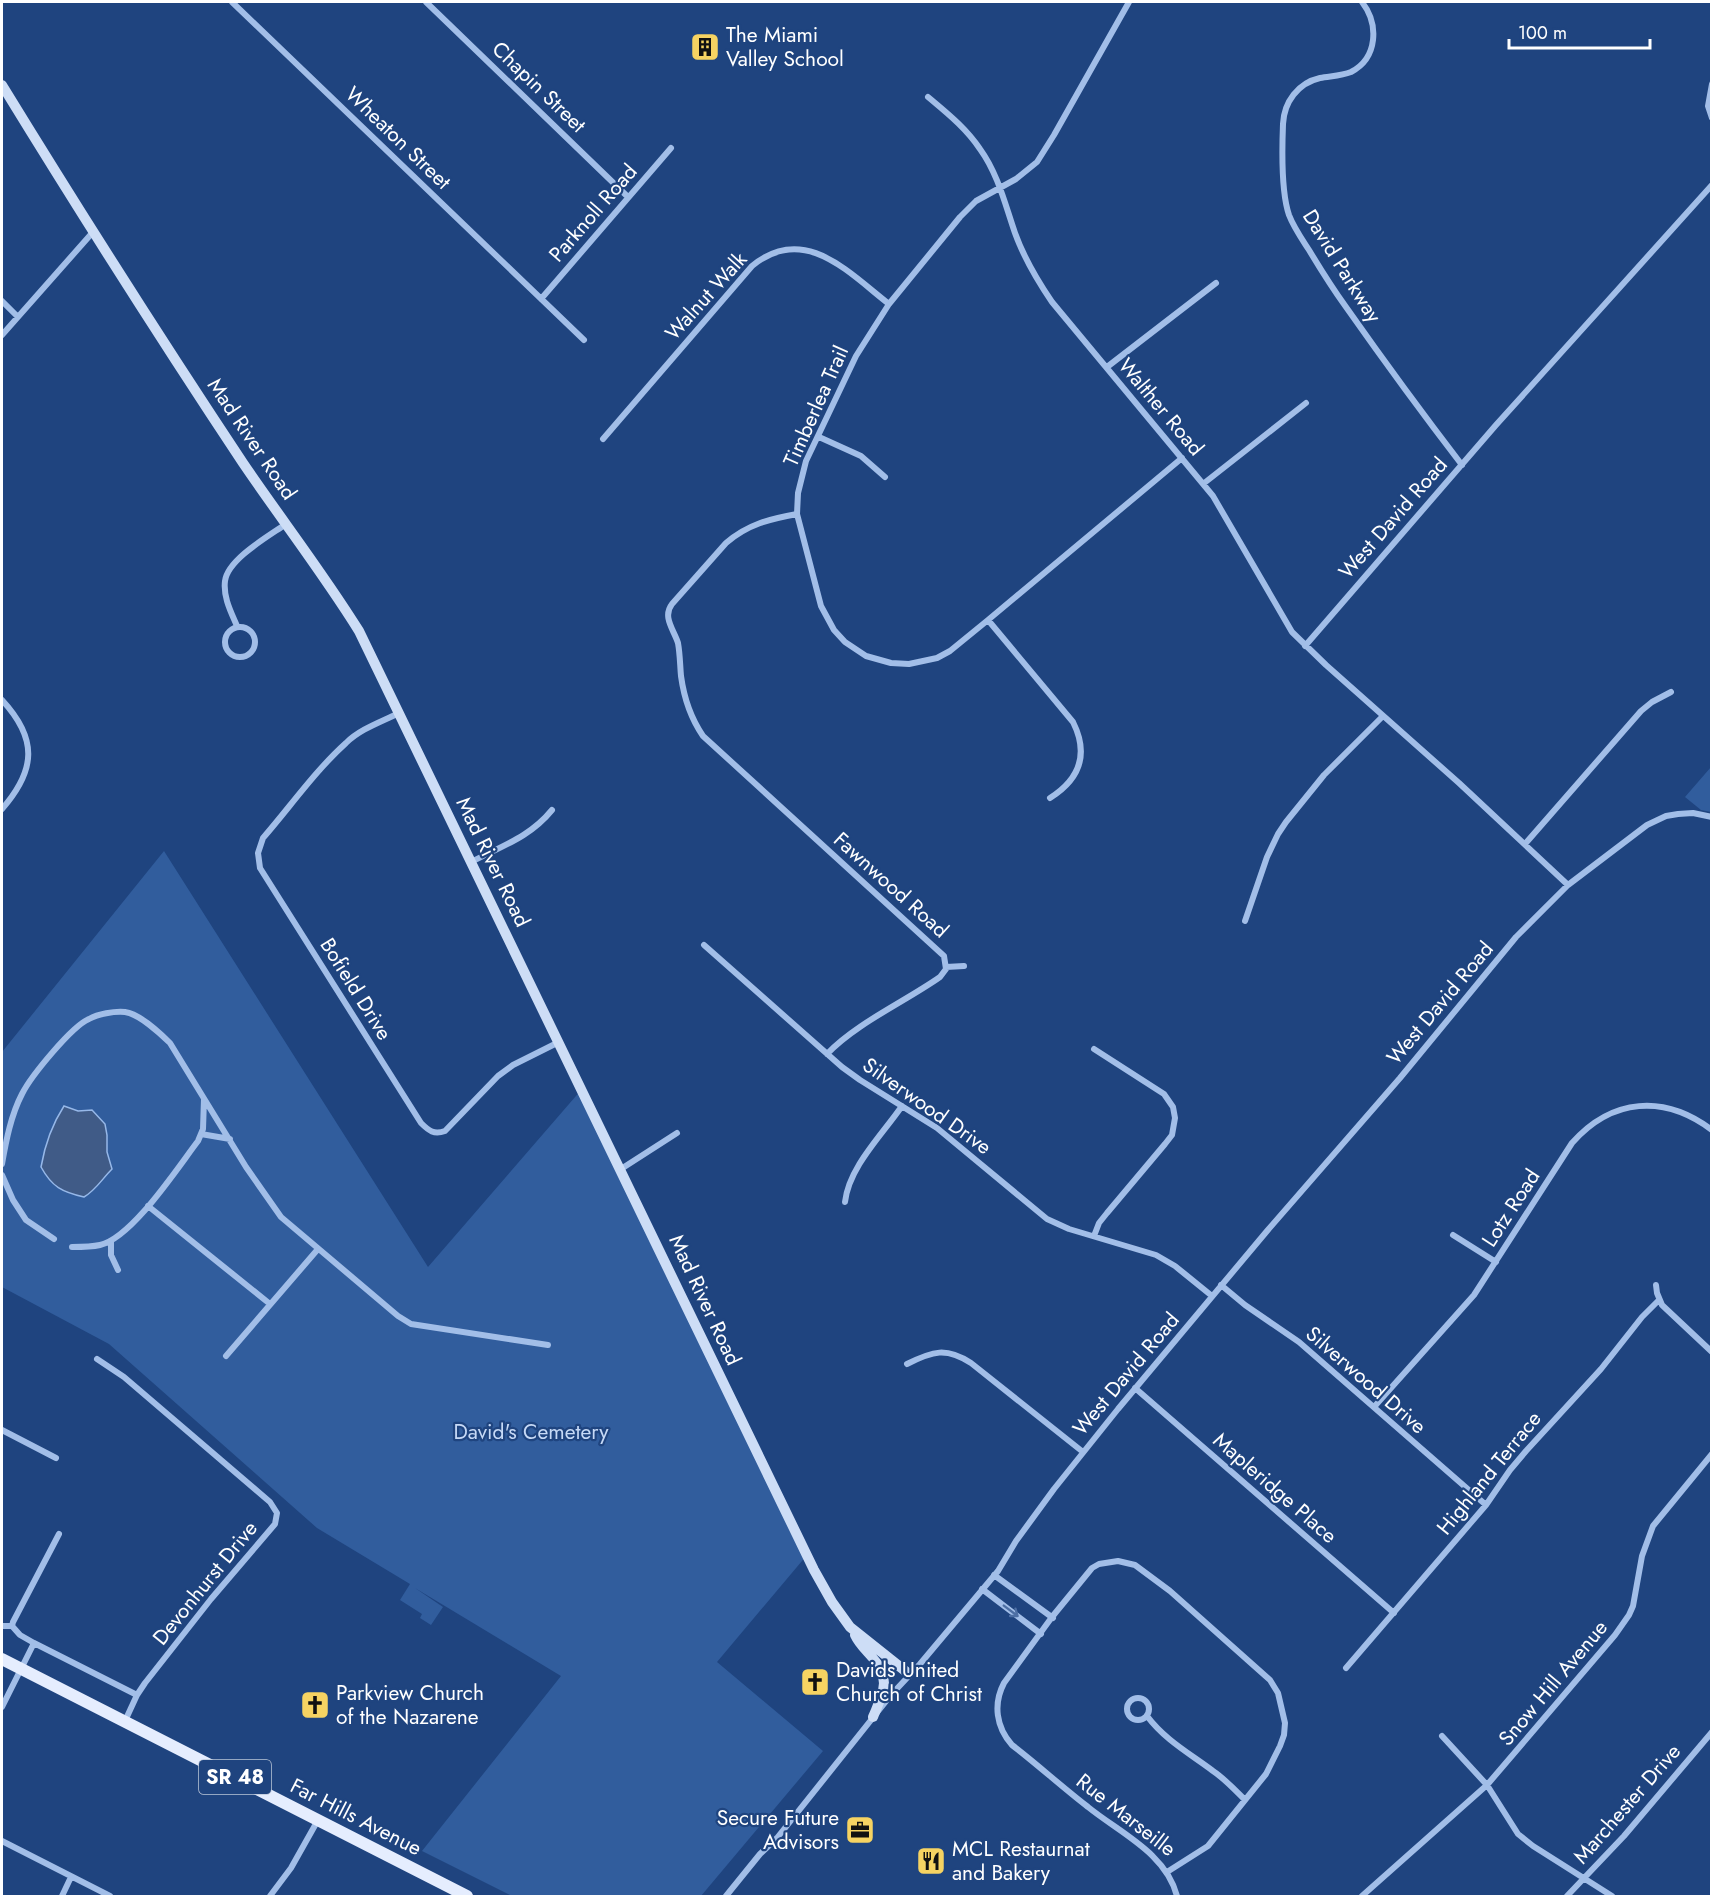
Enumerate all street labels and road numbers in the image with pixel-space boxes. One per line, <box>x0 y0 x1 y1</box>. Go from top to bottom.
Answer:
street label: Chapin Street <box>485 34 593 140</box>
street label: Wheaton Street <box>338 80 458 196</box>
street label: Parknoll Road <box>542 157 644 269</box>
street label: David Parkway <box>1295 204 1389 329</box>
street label: Walnut Walk <box>658 245 754 347</box>
street label: Timberlea Trail <box>776 341 856 471</box>
street label: Walther Road <box>1111 352 1211 462</box>
street label: Mad River Road <box>200 372 304 506</box>
street label: West David Road <box>1332 451 1454 585</box>
street label: Mad River Road <box>449 792 537 932</box>
street label: Fawnwood Road <box>827 825 955 945</box>
street label: Bofield Drive <box>313 932 399 1046</box>
street label: West David Road <box>1380 935 1500 1071</box>
street label: Silverwood Drive <box>856 1050 998 1162</box>
street label: Lotz Road <box>1475 1163 1547 1253</box>
street label: Mad River Road <box>662 1230 748 1370</box>
street label: West David Road <box>1066 1306 1186 1442</box>
street label: Silverwood Drive <box>1299 1319 1433 1441</box>
street label: Highland Terrace <box>1430 1405 1548 1541</box>
street label: Mapleridge Place <box>1206 1426 1344 1551</box>
street label: Devonhurst Drive <box>146 1514 265 1651</box>
street label: Snow Hill Avenue <box>1491 1613 1615 1752</box>
street label: Marchester Drive <box>1566 1737 1688 1871</box>
road number: SR 48 <box>199 1760 271 1794</box>
street label: Rue Marseille <box>1070 1766 1182 1864</box>
street label: Far Hills Avenue <box>285 1771 427 1863</box>

